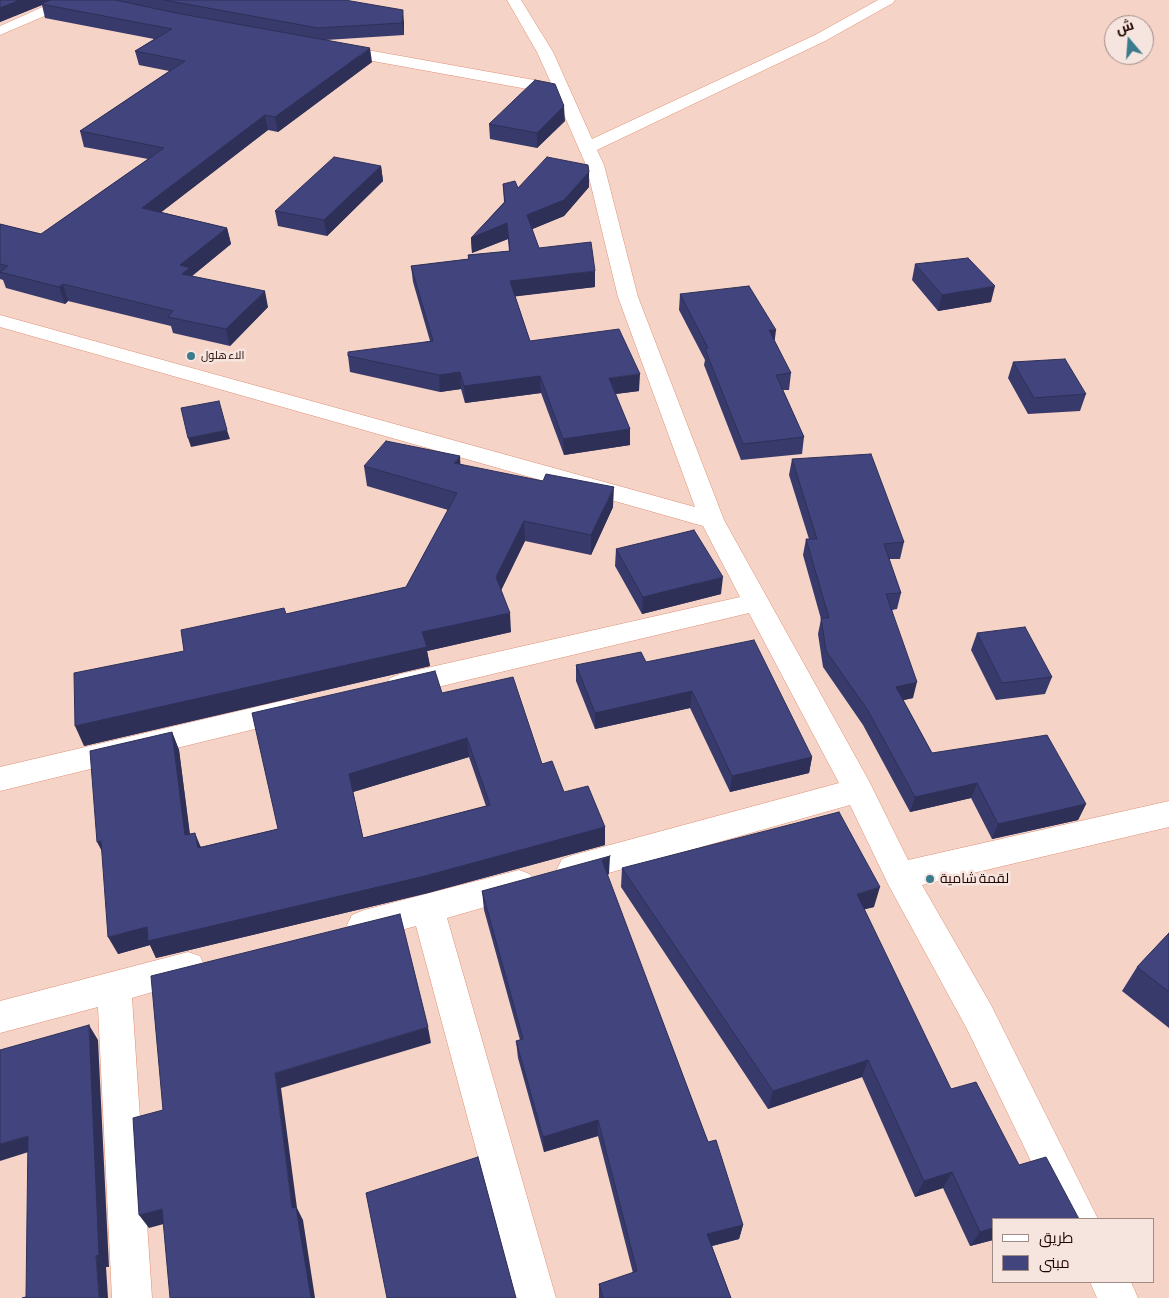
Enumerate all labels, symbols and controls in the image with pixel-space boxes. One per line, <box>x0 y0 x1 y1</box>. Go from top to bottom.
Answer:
north arrow <box>1104 15 1154 65</box>
text: ش <box>1114 16 1136 37</box>
place label: الاء هلول <box>201 349 244 363</box>
marker: الاء هلول <box>185 350 197 362</box>
place label: لقمة شامية <box>940 871 1009 887</box>
marker: لقمة شامية <box>924 873 936 885</box>
legend <box>992 1218 1154 1283</box>
text: طريق <box>1039 1229 1073 1246</box>
text: مبنى <box>1039 1254 1070 1271</box>

